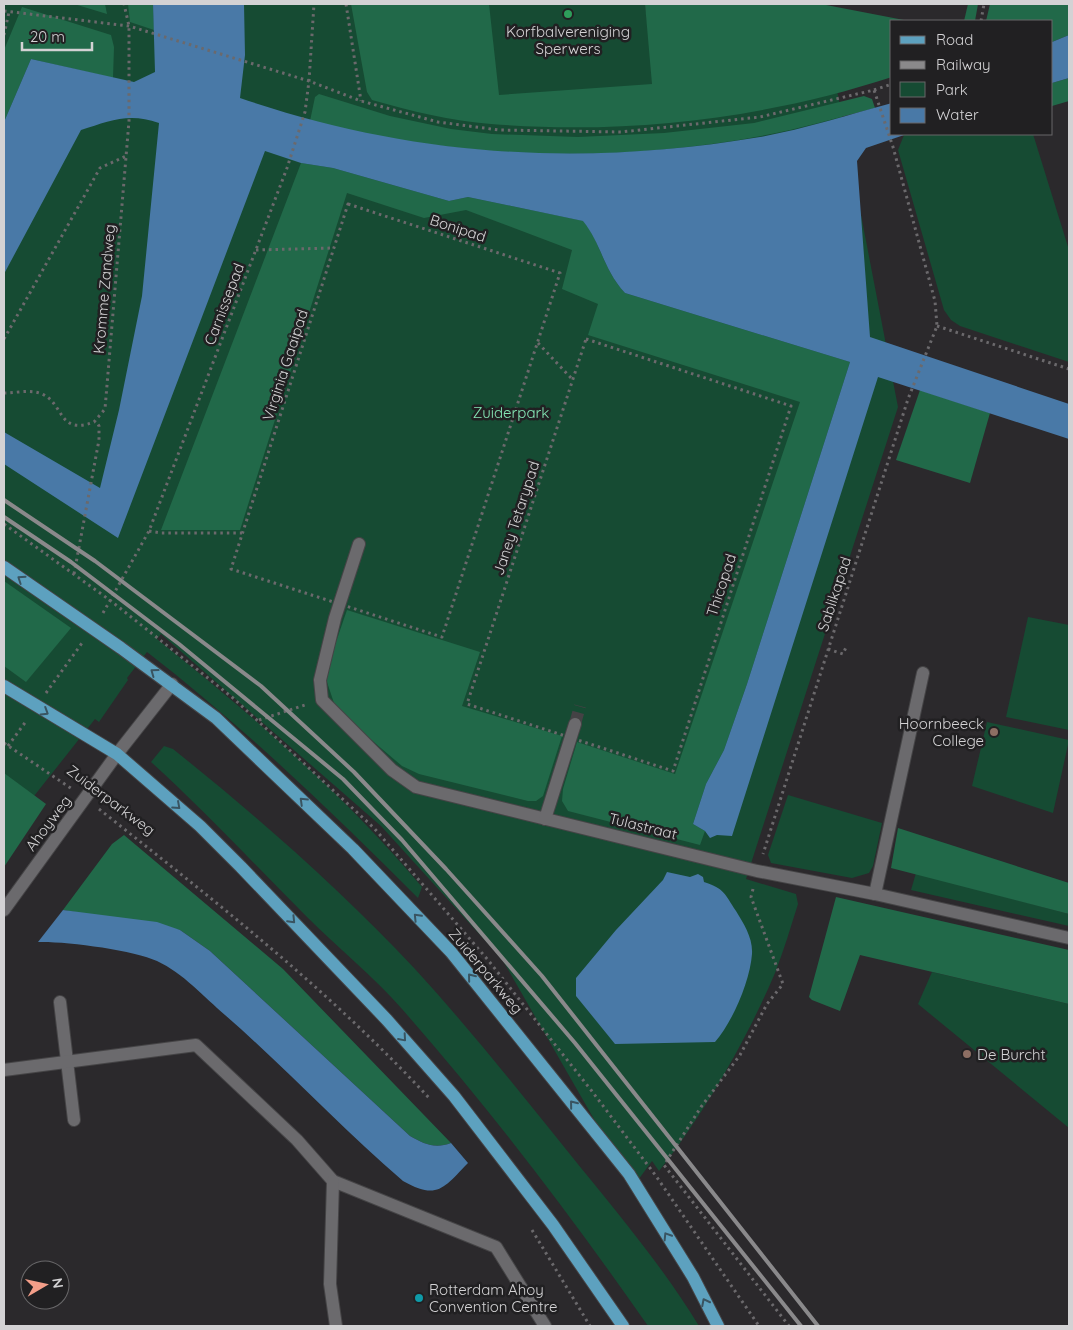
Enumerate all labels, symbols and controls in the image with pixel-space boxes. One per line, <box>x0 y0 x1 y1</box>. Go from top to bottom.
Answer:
marker: Korfbalvereniging Sperwers <box>562 8 574 20</box>
scale bar <box>22 20 92 52</box>
legend <box>890 20 1053 135</box>
place label: Korfbalvereniging Sperwers <box>506 22 630 58</box>
text: 20 m <box>30 27 65 46</box>
text: Road <box>936 30 973 49</box>
text: Railway <box>936 55 991 74</box>
text: Park <box>936 80 968 99</box>
text: Water <box>936 105 979 124</box>
street label: Bonipad <box>427 210 489 246</box>
street label: Kromme Zandweg <box>89 223 119 355</box>
street label: Carnissepad <box>200 260 248 348</box>
street label: Virginia Gaaipad <box>258 307 312 423</box>
park label: Zuiderpark <box>473 403 549 422</box>
street label: Janey Tetarypad <box>489 459 543 577</box>
street label: Thicopad <box>702 551 740 619</box>
street label: Sablikapad <box>813 554 855 634</box>
one-way arrow <box>17 576 27 585</box>
one-way arrow <box>150 669 160 678</box>
one-way arrow <box>39 706 48 715</box>
place label: Hoornbeeck College <box>899 714 984 750</box>
marker: Hoornbeeck College <box>988 726 1000 738</box>
street label: Zuiderparkweg <box>63 761 159 839</box>
street label: Ahoyweg <box>21 791 75 855</box>
one-way arrow <box>300 798 309 807</box>
one-way arrow <box>171 800 180 809</box>
street label: Tulastraat <box>607 808 679 844</box>
one-way arrow <box>414 913 423 922</box>
one-way arrow <box>286 914 295 923</box>
street label: Zuiderparkweg <box>445 924 527 1018</box>
one-way arrow <box>468 973 477 983</box>
one-way arrow <box>398 1033 407 1042</box>
place label: De Burcht <box>977 1045 1046 1064</box>
marker: De Burcht <box>961 1048 973 1060</box>
one-way arrow <box>570 1101 578 1110</box>
one-way arrow <box>664 1232 674 1241</box>
north arrow <box>20 1260 70 1310</box>
text: N <box>48 1276 68 1289</box>
place label: Rotterdam Ahoy Convention Centre <box>429 1280 558 1316</box>
marker: Rotterdam Ahoy Convention Centre <box>413 1292 425 1304</box>
one-way arrow <box>701 1298 711 1307</box>

